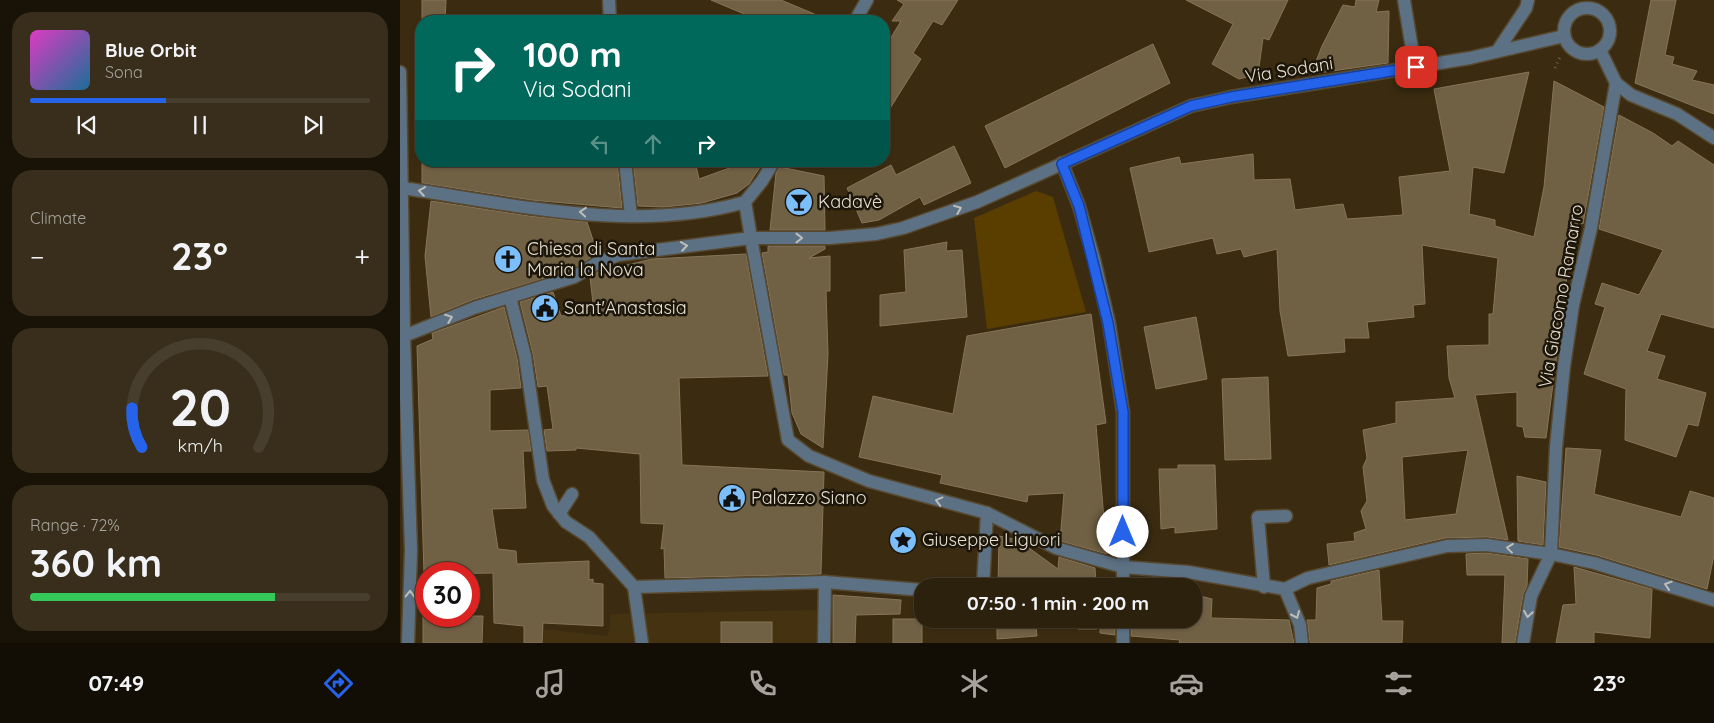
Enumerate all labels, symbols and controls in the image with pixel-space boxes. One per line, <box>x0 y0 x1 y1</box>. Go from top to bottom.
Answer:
text: 100 m <box>523 32 622 76</box>
icon: right <box>440 35 505 100</box>
text: Blue Orbit <box>105 38 197 62</box>
pin <box>1395 46 1437 88</box>
street label: Via Sodani <box>1243 51 1335 88</box>
icon: arrive <box>1402 53 1430 81</box>
text: Sona <box>105 62 143 82</box>
text: Via Sodani <box>523 75 631 103</box>
icon: previous <box>73 111 101 139</box>
icon: pause <box>186 111 214 139</box>
icon: next <box>299 111 327 139</box>
icon: left <box>586 130 614 158</box>
icon: ahead <box>639 130 667 158</box>
icon: right <box>692 130 720 158</box>
one-way arrow <box>417 186 425 197</box>
bar icon: Kadavè <box>784 187 814 217</box>
place label: Kadavè <box>818 190 882 213</box>
street label: Via Giacomo Ramarro <box>1533 202 1588 390</box>
one-way arrow <box>953 205 962 215</box>
one-way arrow <box>578 207 586 218</box>
text: Climate <box>30 208 86 228</box>
text: 23° <box>171 232 228 280</box>
one-way arrow <box>796 233 804 243</box>
place label: Chiesa di Santa Maria la Nova <box>527 237 656 281</box>
text: − <box>30 239 45 274</box>
text: + <box>354 239 370 274</box>
one-way arrow <box>680 241 688 252</box>
church icon: Chiesa di Santa Maria la Nova <box>493 244 523 274</box>
public building icon: Sant'Anastasia <box>530 293 560 323</box>
place label: Sant'Anastasia <box>564 296 687 319</box>
one-way arrow <box>444 314 453 324</box>
text: 20 <box>169 374 231 439</box>
text: km/h <box>177 434 223 456</box>
public building icon: Palazzo Siano <box>717 483 747 513</box>
place label: Palazzo Siano <box>751 486 867 509</box>
one-way arrow <box>935 496 944 507</box>
position arrow <box>1096 505 1148 557</box>
text: Range · 72% <box>30 515 120 535</box>
place icon: Giuseppe Liguori <box>888 525 918 555</box>
place label: Giuseppe Liguori <box>922 528 1061 551</box>
text: 360 km <box>30 539 162 587</box>
one-way arrow <box>1505 543 1513 554</box>
speed limit sign: 30 <box>415 562 480 627</box>
one-way arrow <box>1664 580 1672 590</box>
one-way arrow <box>404 590 415 598</box>
text: 07:50 · 1 min · 200 m <box>967 591 1149 615</box>
one-way arrow <box>1523 609 1533 618</box>
one-way arrow <box>1290 610 1301 619</box>
icon: directions <box>321 666 356 701</box>
icon: music <box>533 666 568 701</box>
icon: phone <box>745 666 780 701</box>
icon: climate <box>957 666 992 701</box>
icon: car <box>1169 666 1204 701</box>
icon: filters <box>1381 666 1416 701</box>
text: 07:49 <box>88 669 144 697</box>
text: 23° <box>1593 669 1626 697</box>

